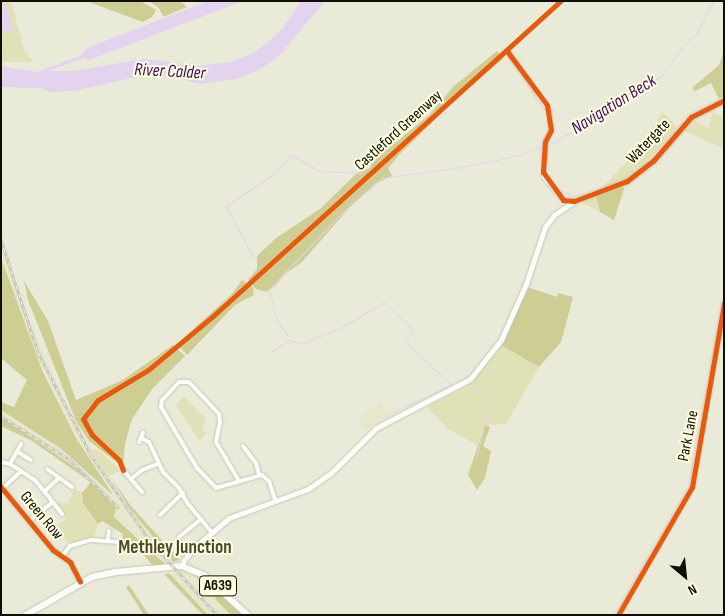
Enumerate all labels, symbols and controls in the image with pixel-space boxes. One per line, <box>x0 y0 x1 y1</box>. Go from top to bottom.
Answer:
water label: River Calder <box>134 59 206 85</box>
water label: Navigation Beck <box>568 70 660 140</box>
street label: Castleford Greenway <box>351 87 447 175</box>
street label: Watergate <box>623 116 675 168</box>
street label: Park Lane <box>675 409 703 463</box>
street label: Green Row <box>15 488 67 544</box>
district label: Methley Junction <box>118 537 232 559</box>
north arrow <box>660 551 710 601</box>
road number: A639 <box>198 574 238 598</box>
text: N <box>685 580 700 599</box>

